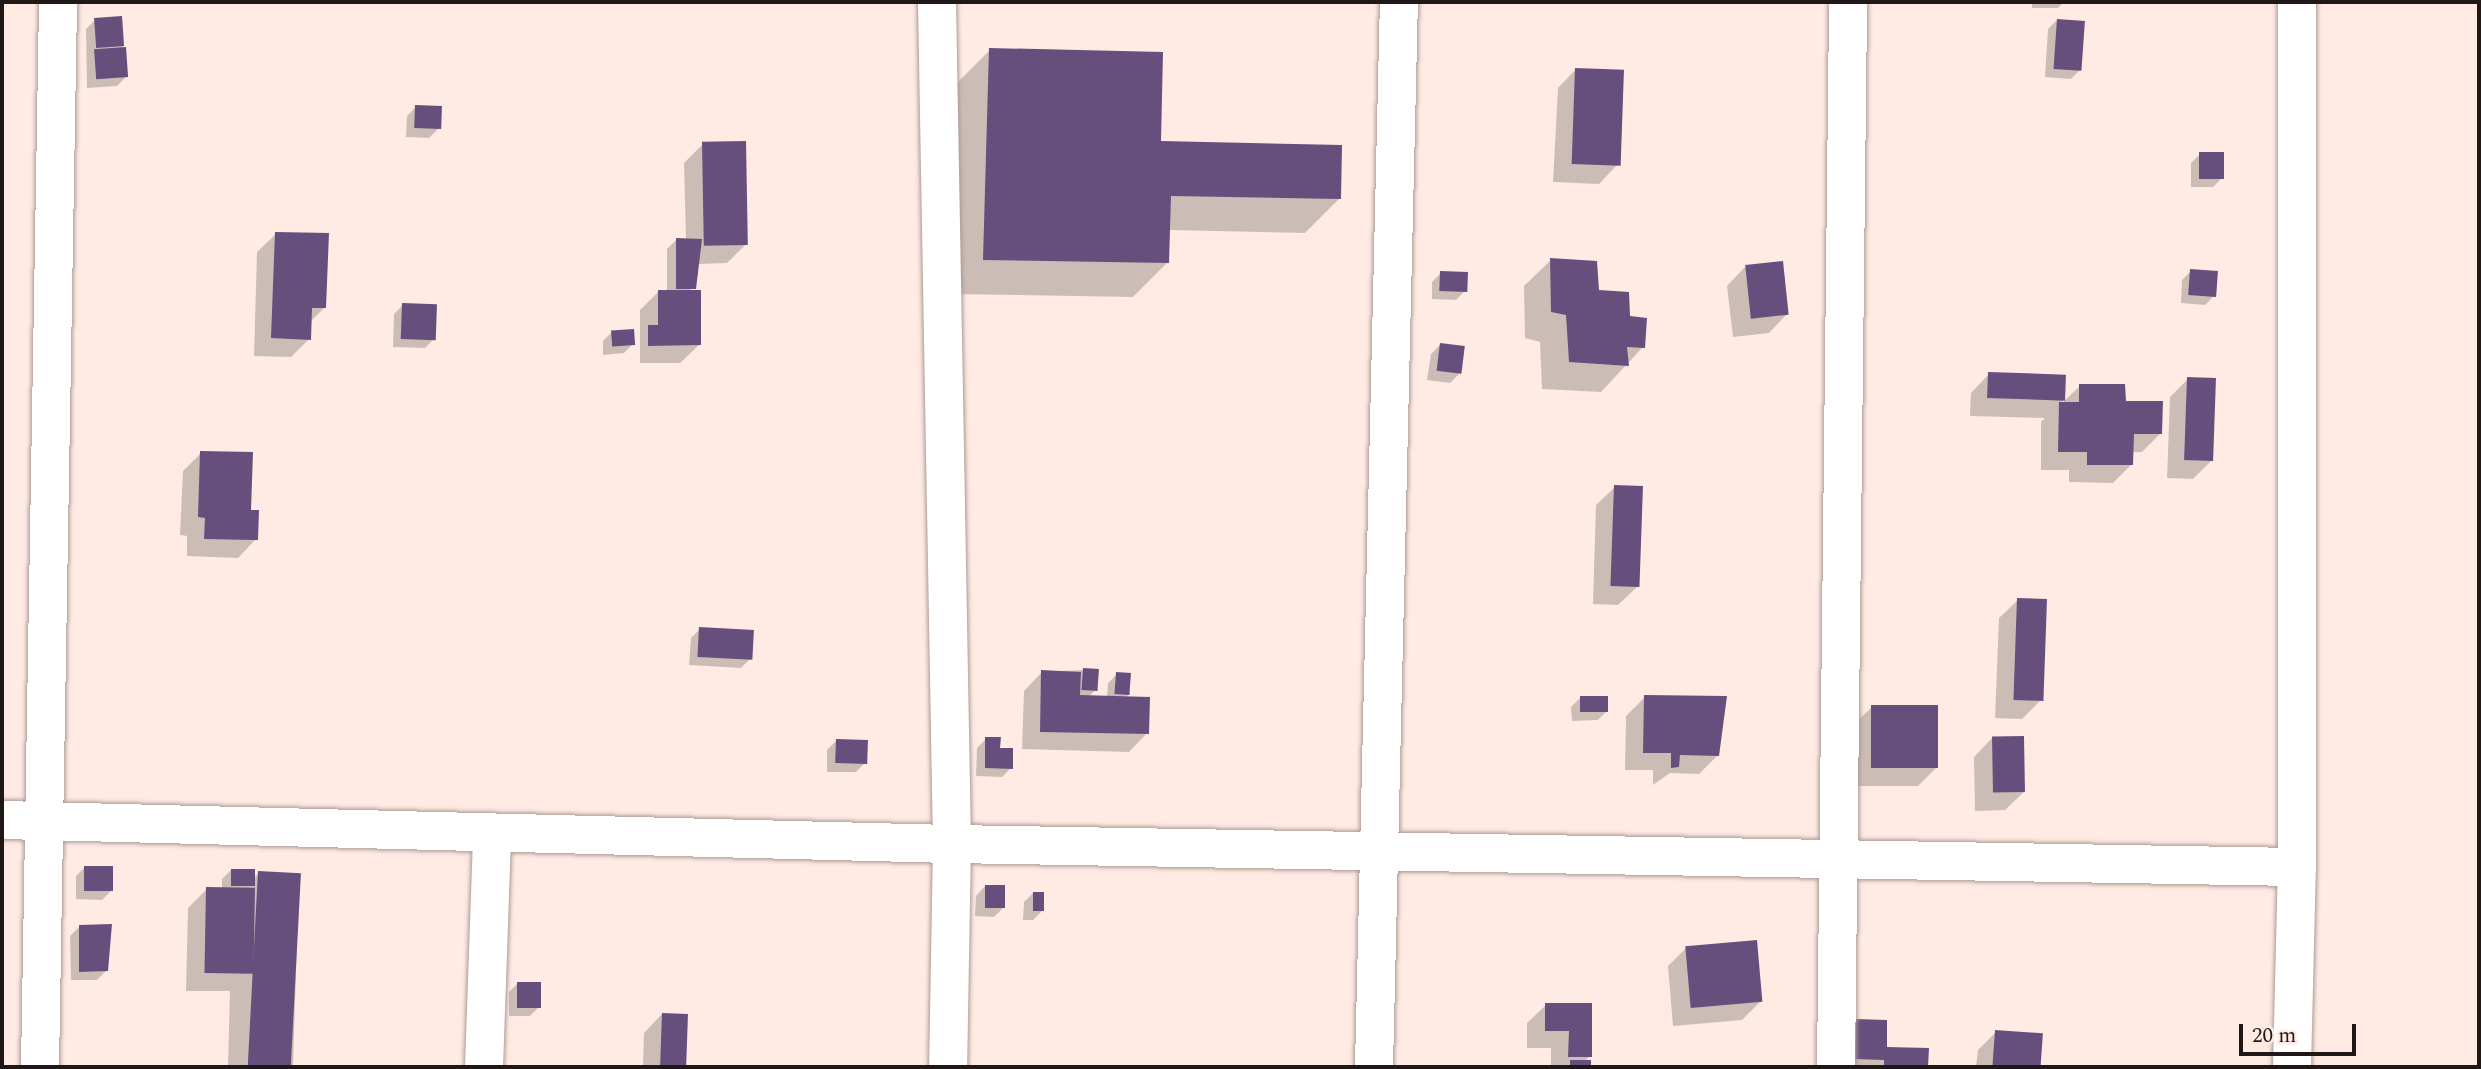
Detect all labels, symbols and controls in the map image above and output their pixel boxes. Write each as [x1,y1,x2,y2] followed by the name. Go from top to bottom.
[2243,1010,2360,1054] scale bar
[2252,1020,2296,1052] text: 20 m

